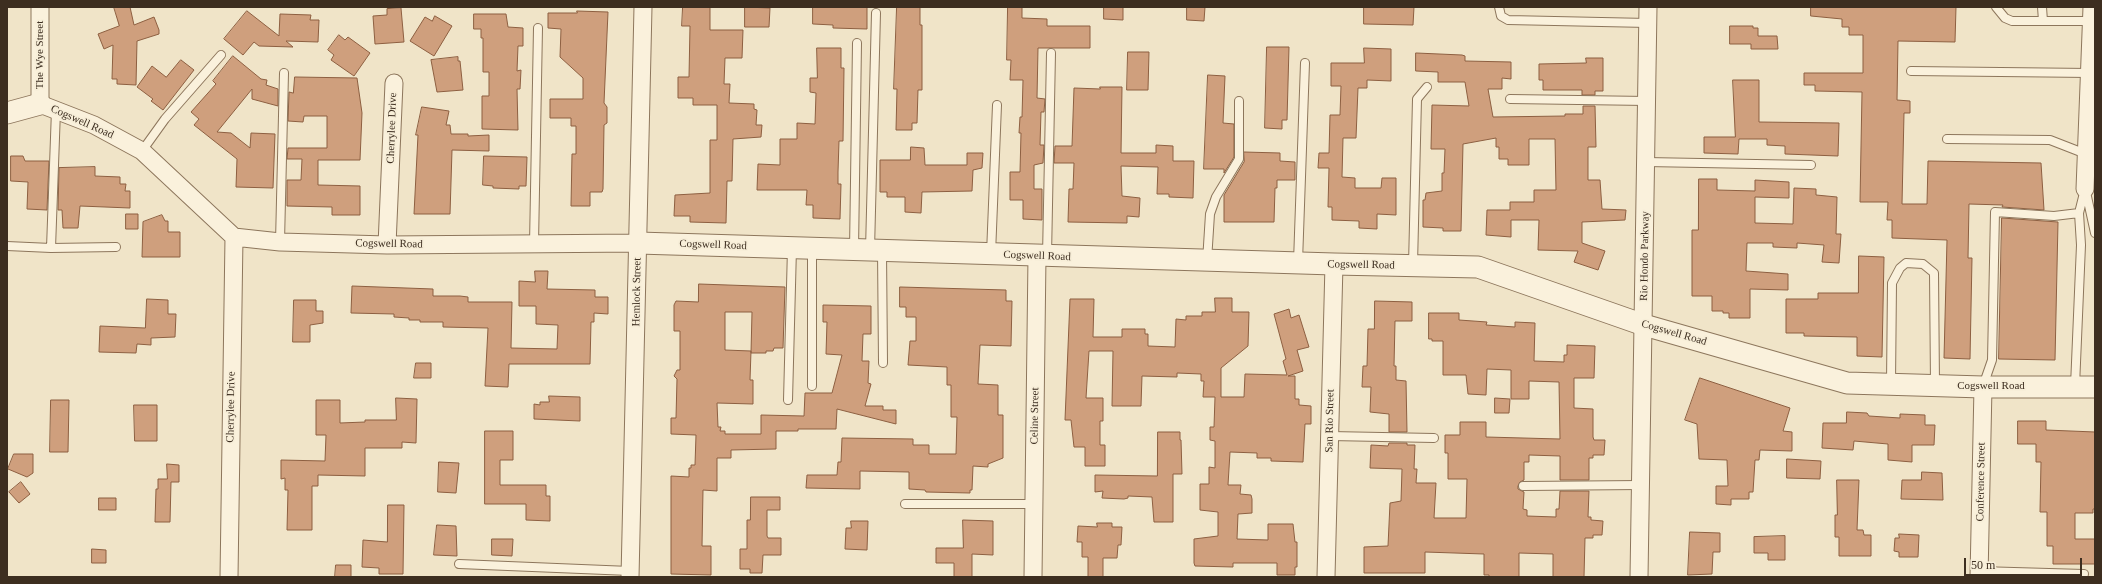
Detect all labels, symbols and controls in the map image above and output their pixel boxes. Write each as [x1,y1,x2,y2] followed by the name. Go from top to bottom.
[33,21,47,89] street label: The Wye Street
[384,92,400,164] street label: Cherrylee Drive
[48,102,116,142] street label: Cogswell Road
[1638,211,1652,301] street label: Rio Hondo Parkway
[355,237,423,251] street label: Cogswell Road
[679,237,747,253] street label: Cogswell Road
[1003,248,1071,264] street label: Cogswell Road
[630,258,644,326] street label: Hemlock Street
[1327,258,1395,272] street label: Cogswell Road
[1640,317,1708,349] street label: Cogswell Road
[224,371,238,443] street label: Cherrylee Drive
[1957,379,2025,393] street label: Cogswell Road
[1028,387,1042,445] street label: Celine Street
[1323,389,1337,453] street label: San Rio Street
[1974,442,1988,522] street label: Conference Street
[1966,550,2084,576] scale bar
[1971,558,1995,572] text: 50 m

